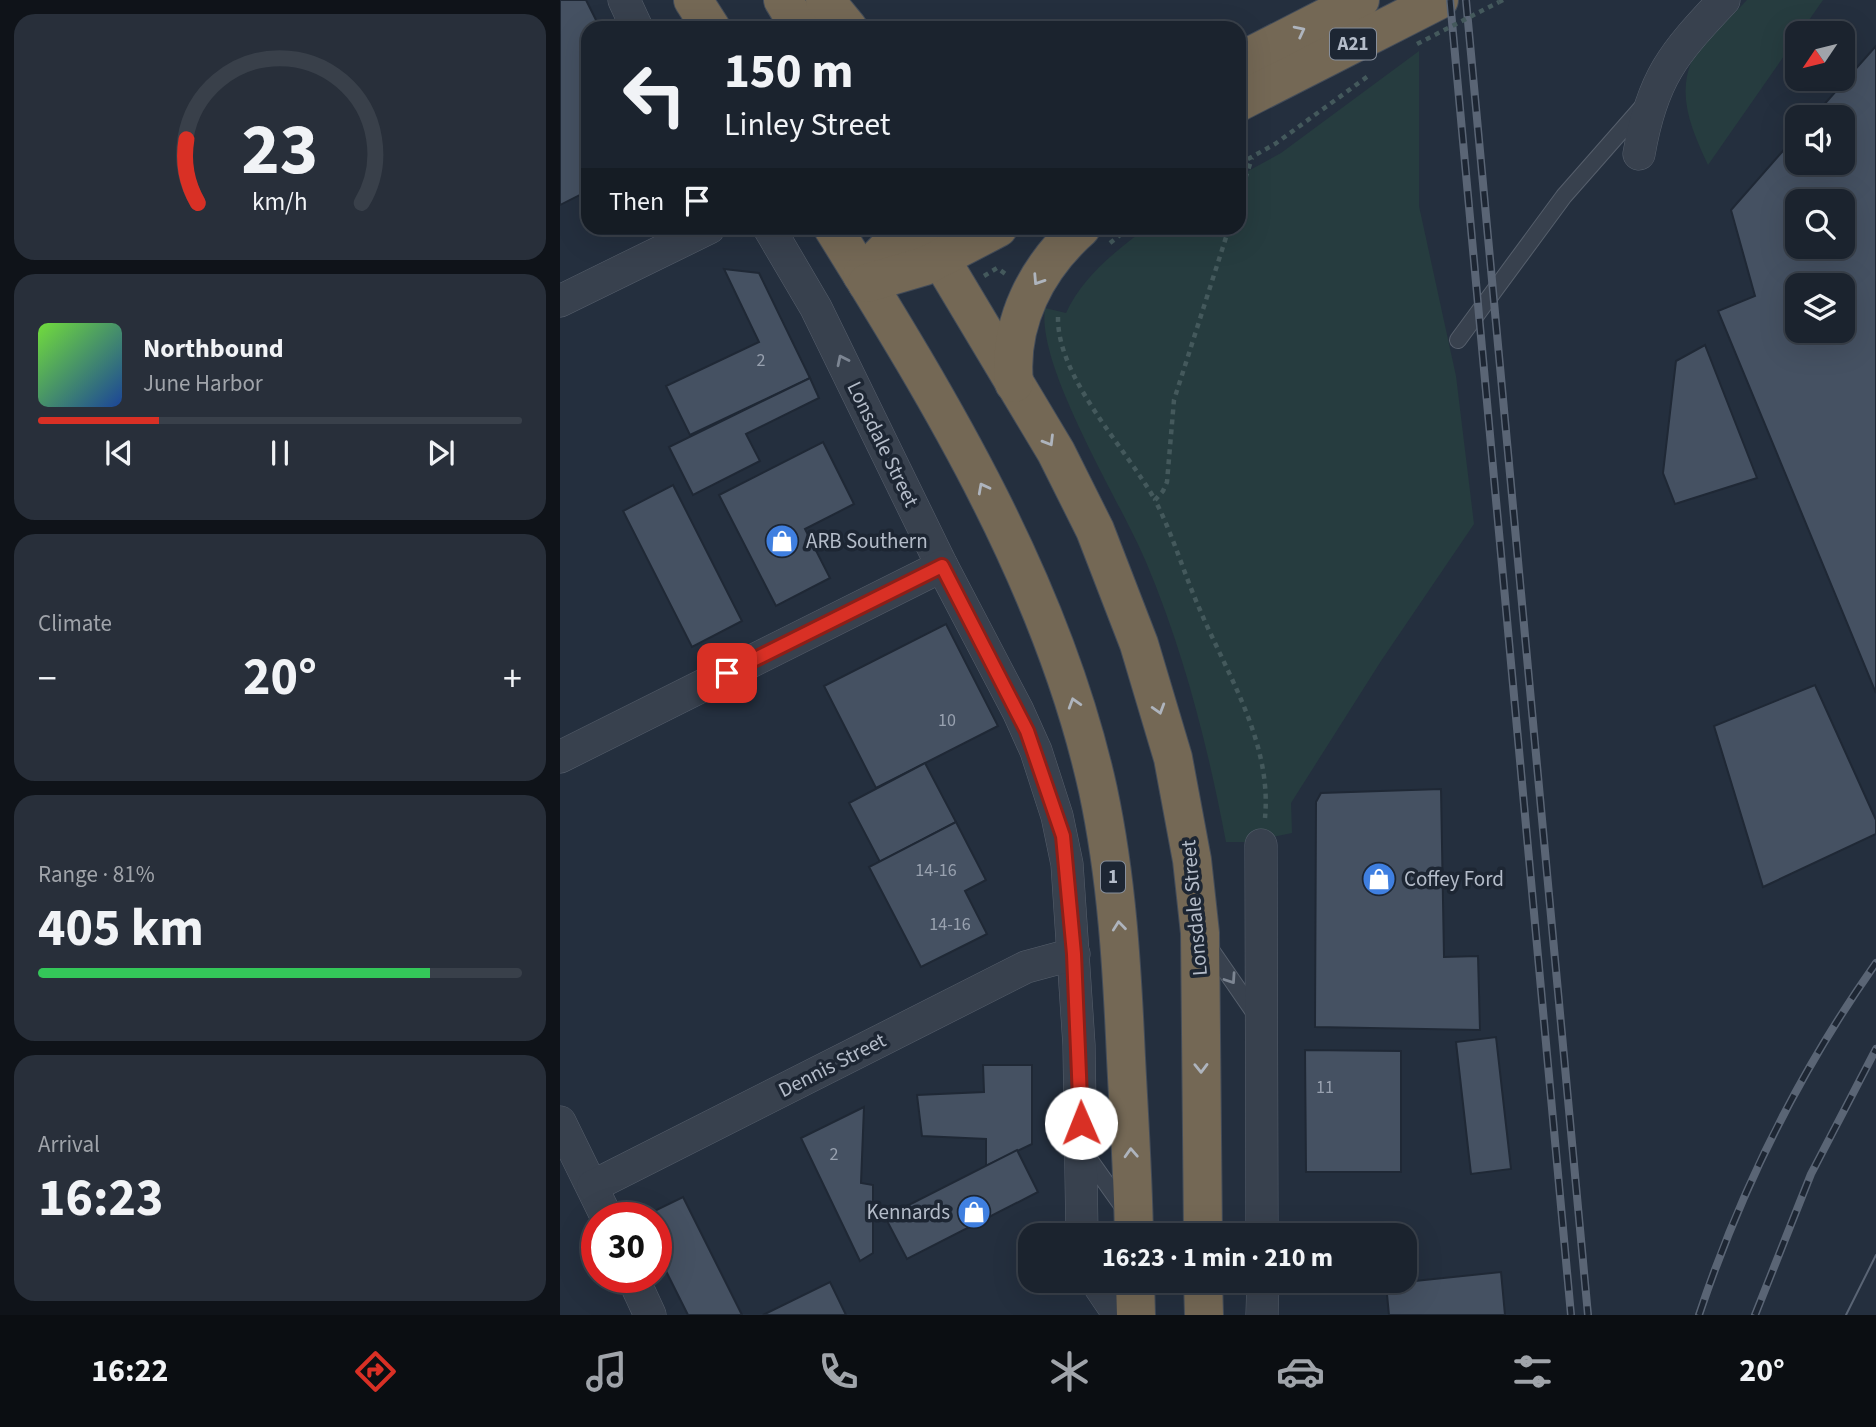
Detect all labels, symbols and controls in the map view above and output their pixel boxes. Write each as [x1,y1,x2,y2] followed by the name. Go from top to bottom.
[1785,21,1855,91] north arrow
[1785,21,1855,343] map controls
[1292,25,1305,39] one-way arrow
[1330,28,1376,60] road number: A21
[724,37,853,107] text: 150 m
[609,49,700,140] icon: left
[242,98,318,202] text: 23
[724,102,891,148] text: Linley Street
[1785,105,1855,175] button: sound
[678,182,716,220] icon: arrive
[609,183,664,220] text: Then
[252,184,308,220] text: km/h
[1785,189,1855,259] button: search
[1034,273,1047,286] one-way arrow
[1785,273,1855,343] button: layers
[143,330,284,367] text: Northbound
[757,348,766,373] house number: 2
[836,355,850,367] one-way arrow
[143,367,263,400] text: June Harbor
[840,376,926,512] street label: Lonsdale Street
[100,434,138,472] icon: previous
[261,434,299,472] icon: pause
[422,434,460,472] icon: next
[1041,434,1054,447] one-way arrow
[978,482,991,495] one-way arrow
[763,522,801,560] shop icon: ARB Southern
[806,526,928,556] place label: ARB Southern
[38,607,112,640] text: Climate
[243,641,317,715] text: 20°
[697,643,757,703] pin
[38,652,57,706] text: −
[503,652,522,706] text: +
[708,654,746,692] icon: arrive
[1067,698,1082,710] one-way arrow
[1151,703,1166,715] one-way arrow
[938,708,956,733] house number: 10
[1173,839,1215,977] street label: Lonsdale Street
[38,858,155,891] text: Range · 81%
[915,858,957,883] house number: 14-16
[1360,860,1398,898] shop icon: Coffey Ford
[1101,862,1125,892] road number: 1
[1404,864,1504,894] place label: Coffey Ford
[38,892,204,966] text: 405 km
[929,912,971,937] house number: 14-16
[1111,920,1126,932] one-way arrow
[1223,971,1236,984] one-way arrow
[773,1025,891,1105] street label: Dennis Street
[1193,1063,1209,1074] one-way arrow
[1316,1075,1334,1100] house number: 11
[1044,1086,1118,1160] position arrow
[38,1128,100,1161] text: Arrival
[830,1142,839,1167] house number: 2
[1123,1147,1138,1158] one-way arrow
[38,1162,163,1236] text: 16:23
[955,1193,993,1231] shop icon: Kennards
[866,1197,950,1227] place label: Kennards
[581,1202,672,1293] speed limit sign: 30
[1102,1239,1333,1276] text: 16:23 · 1 min · 210 m
[351,1347,400,1396] icon: directions
[582,1347,631,1396] icon: music
[814,1347,863,1396] icon: phone
[1045,1347,1094,1396] icon: climate
[1276,1347,1325,1396] icon: car
[1508,1347,1557,1396] icon: filters
[91,1348,168,1394] text: 16:22
[1739,1348,1785,1394] text: 20°

